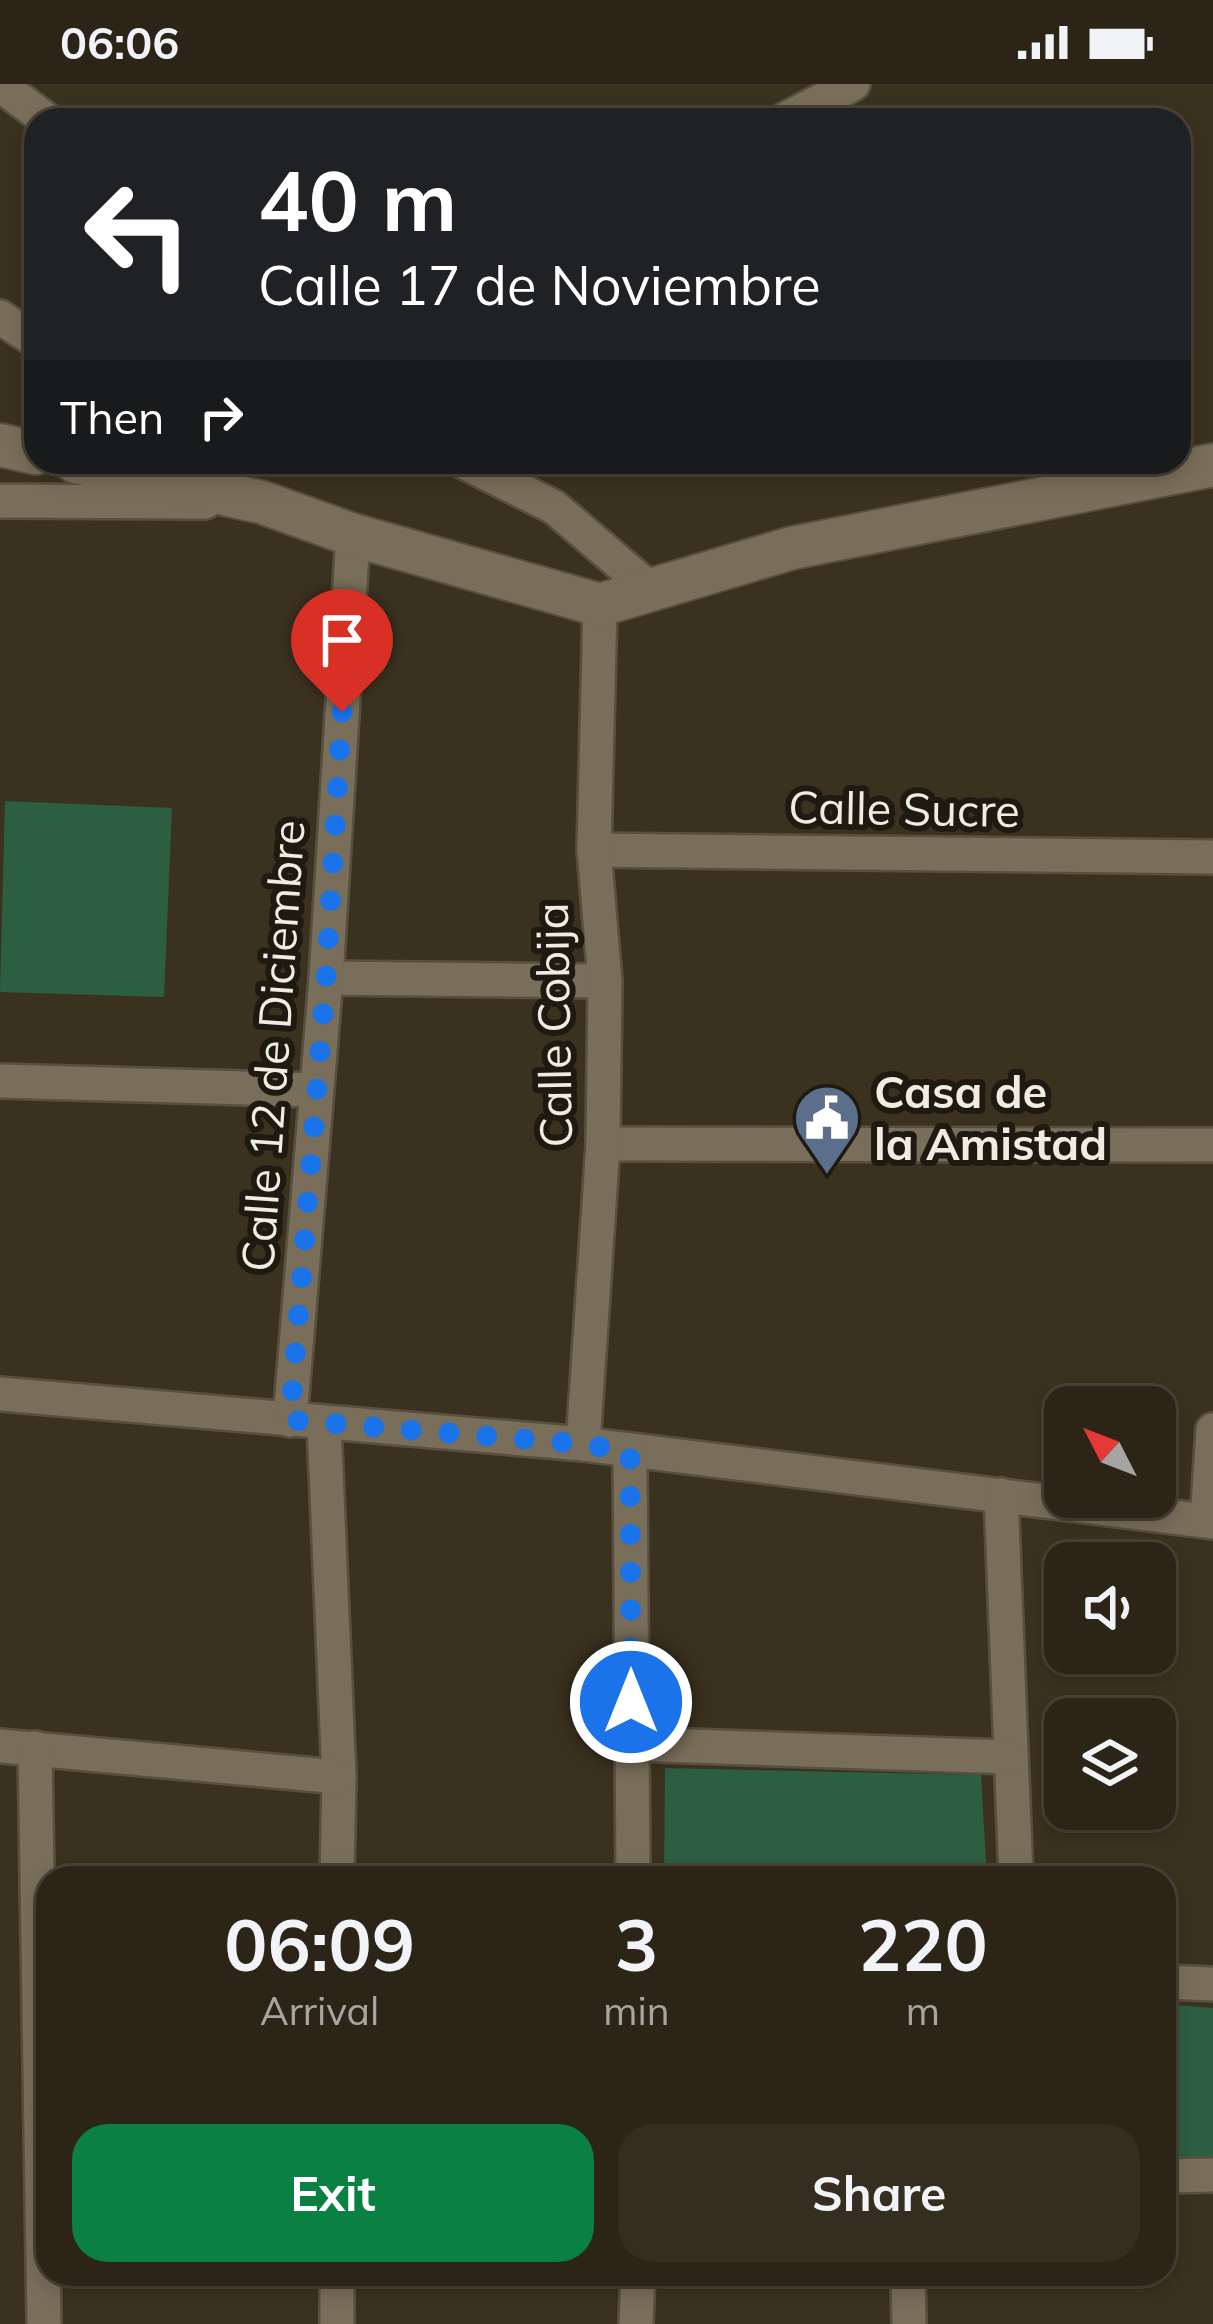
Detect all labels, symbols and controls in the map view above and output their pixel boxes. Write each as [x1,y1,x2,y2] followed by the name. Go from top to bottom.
[60,14,179,70] text: 06:06
[258,147,457,252] text: 40 m
[60,156,216,312] icon: left
[258,251,821,319] text: Calle 17 de Noviembre
[188,384,254,450] icon: right
[60,389,164,445] text: Then
[291,589,393,712] pin
[309,607,375,673] icon: arrive
[788,778,1020,838] street label: Calle Sucre
[228,818,316,1274] street label: Calle 12 de Diciembre
[523,902,583,1148] street label: Calle Cobija
[874,1063,1107,1171] place label: Casa de la Amistad
[792,1083,862,1177] public building icon: Casa de la Amistad
[1044,1386,1176,1518] north arrow
[1044,1386,1176,1830] map controls
[1044,1542,1176,1674] button: sound
[568,1639,694,1765] position arrow
[1044,1698,1176,1830] button: layers
[224,1899,415,1989] text: 06:09
[615,1899,658,1989] text: 3
[858,1899,988,1989] text: 220
[260,1986,379,2035] text: Arrival
[603,1986,670,2035] text: min
[906,1986,940,2035] text: m
[72,2124,594,2262] button: Exit
[618,2124,1140,2262] button: Share

